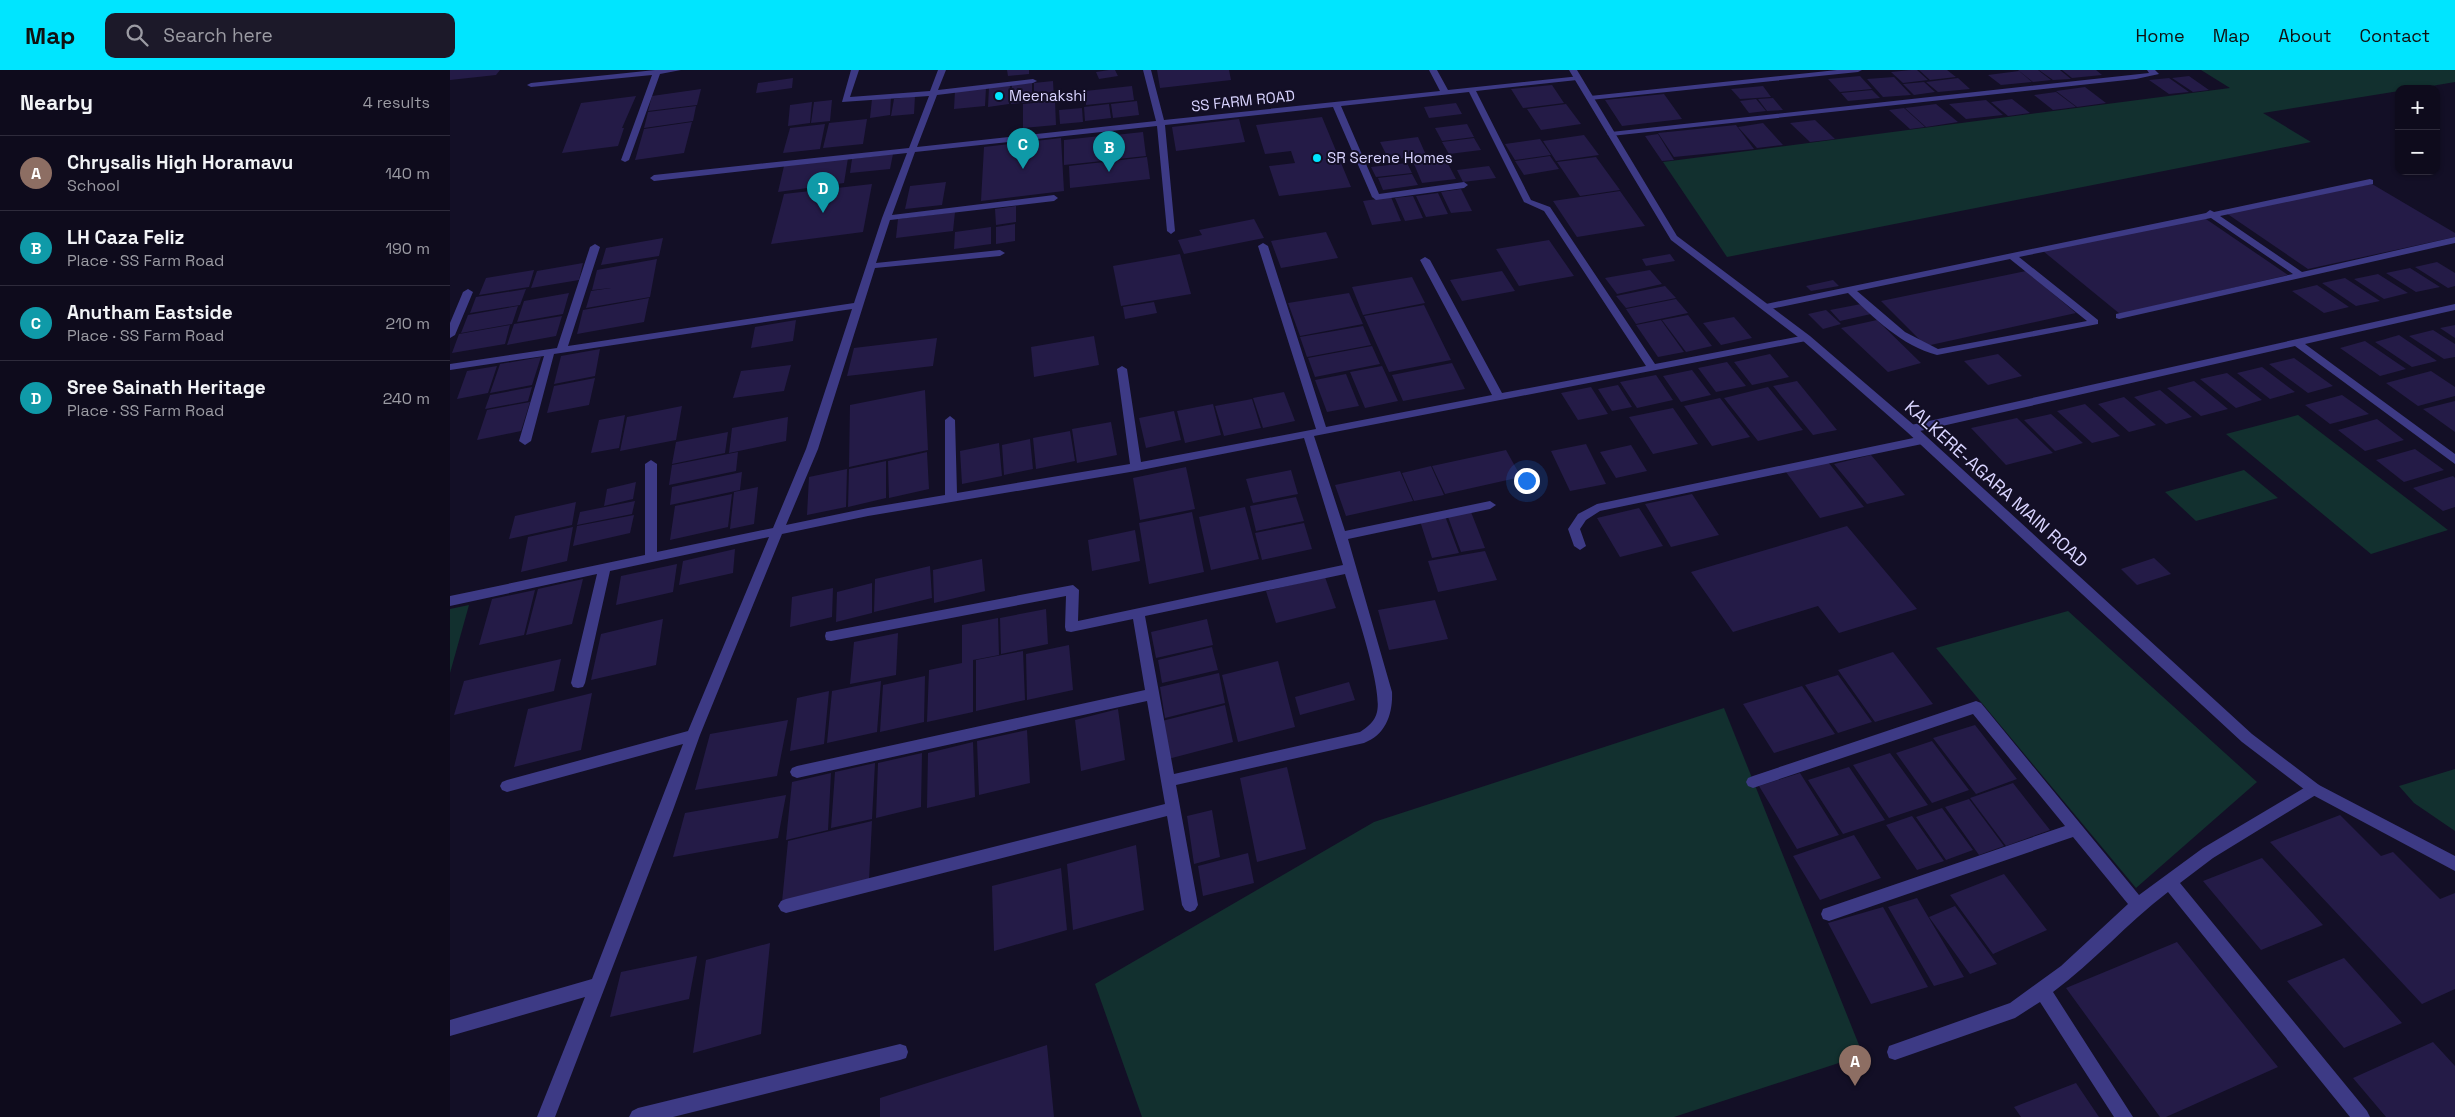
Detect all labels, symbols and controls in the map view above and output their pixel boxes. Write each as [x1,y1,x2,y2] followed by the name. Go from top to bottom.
[105,13,455,58] search box
[25,20,75,51] text: Map
[123,21,151,49] icon: search
[163,23,273,48] text: Search here
[2136,24,2185,47] text: Home
[2213,24,2250,47] text: Map
[2278,24,2332,47] text: About
[2360,24,2430,47] text: Contact
[2395,85,2440,175] map controls
[2395,85,2440,130] button: +
[1009,86,1086,105] place label: Meenakshi
[1190,86,1296,115] street label: SS FARM ROAD
[20,89,93,116] text: Nearby
[993,90,1005,102] marker: Meenakshi
[363,92,430,113] text: 4 results
[1007,128,1039,169] pin: C
[2395,130,2440,175] button: −
[1093,131,1125,172] pin: B
[1327,148,1453,167] place label: SR Serene Homes
[67,150,293,175] text: Chrysalis High Horamavu
[1311,152,1323,164] marker: SR Serene Homes
[31,163,41,184] text: A
[385,163,430,184] text: 140 m
[807,172,839,213] pin: D
[67,175,120,196] text: School
[67,225,184,250] text: LH Caza Feliz
[31,238,41,259] text: B
[385,238,430,259] text: 190 m
[67,250,224,271] text: Place · SS Farm Road
[67,300,233,325] text: Anutham Eastside
[31,313,41,334] text: C
[386,313,430,334] text: 210 m
[67,325,224,346] text: Place · SS Farm Road
[67,375,266,400] text: Sree Sainath Heritage
[31,388,41,409] text: D
[383,388,430,409] text: 240 m
[1900,395,2093,572] street label: KALKERE-AGARA MAIN ROAD
[67,400,224,421] text: Place · SS Farm Road
[1514,468,1540,494] your location
[1839,1045,1871,1086] pin: A

